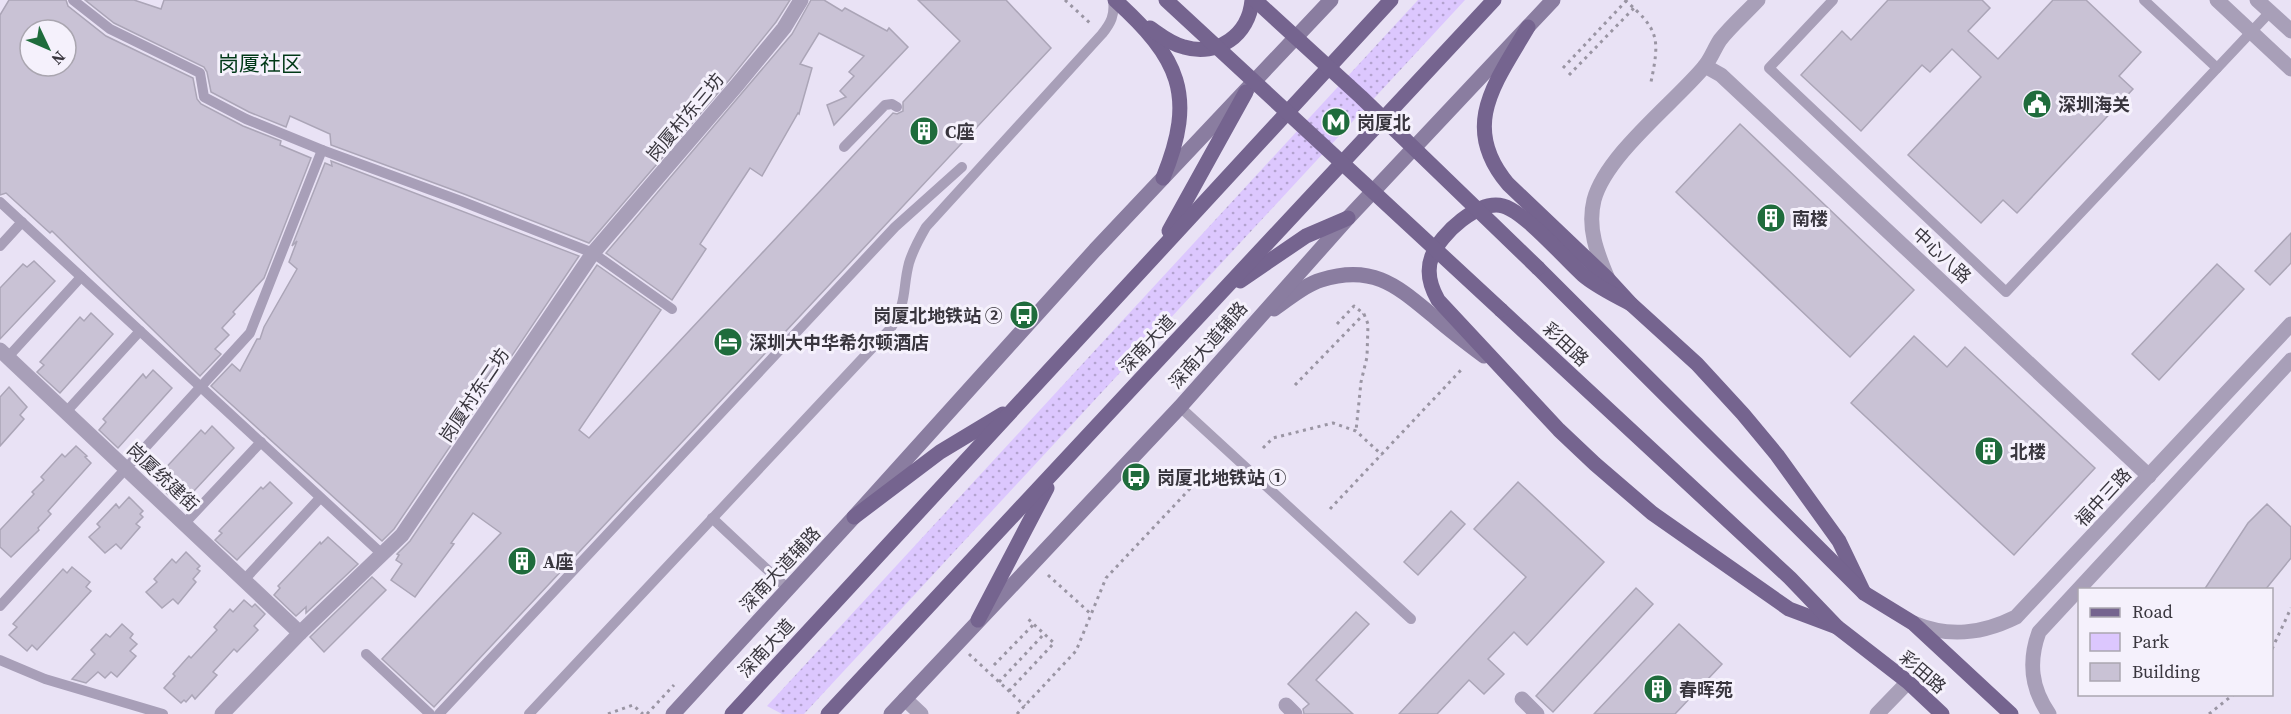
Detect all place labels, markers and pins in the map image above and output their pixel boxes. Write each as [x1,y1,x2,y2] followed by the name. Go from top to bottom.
[2021,88,2053,120] public building icon: 深圳海关
[2058,92,2130,117] place label: 深圳海关
[1320,106,1352,138] metro station icon: 岗厦北
[1357,110,1411,135] place label: 岗厦北
[908,115,940,147] building icon: C座
[945,119,974,144] place label: C座
[1755,202,1787,234] building icon: 南楼
[1792,206,1828,231] place label: 南楼
[1008,299,1040,331] bus stop icon: 岗厦北地铁站 ②
[873,303,1003,328] place label: 岗厦北地铁站 ②
[712,326,744,358] hotel icon: 深圳大中华希尔顿酒店
[749,330,929,355] place label: 深圳大中华希尔顿酒店
[1973,435,2005,467] building icon: 北楼
[2010,439,2046,464] place label: 北楼
[1120,461,1152,493] bus stop icon: 岗厦北地铁站 ①
[1157,465,1287,490] place label: 岗厦北地铁站 ①
[506,545,538,577] building icon: A座
[543,549,573,574] place label: A座
[1642,673,1674,705] building icon: 春晖苑
[1679,677,1733,702] place label: 春晖苑

